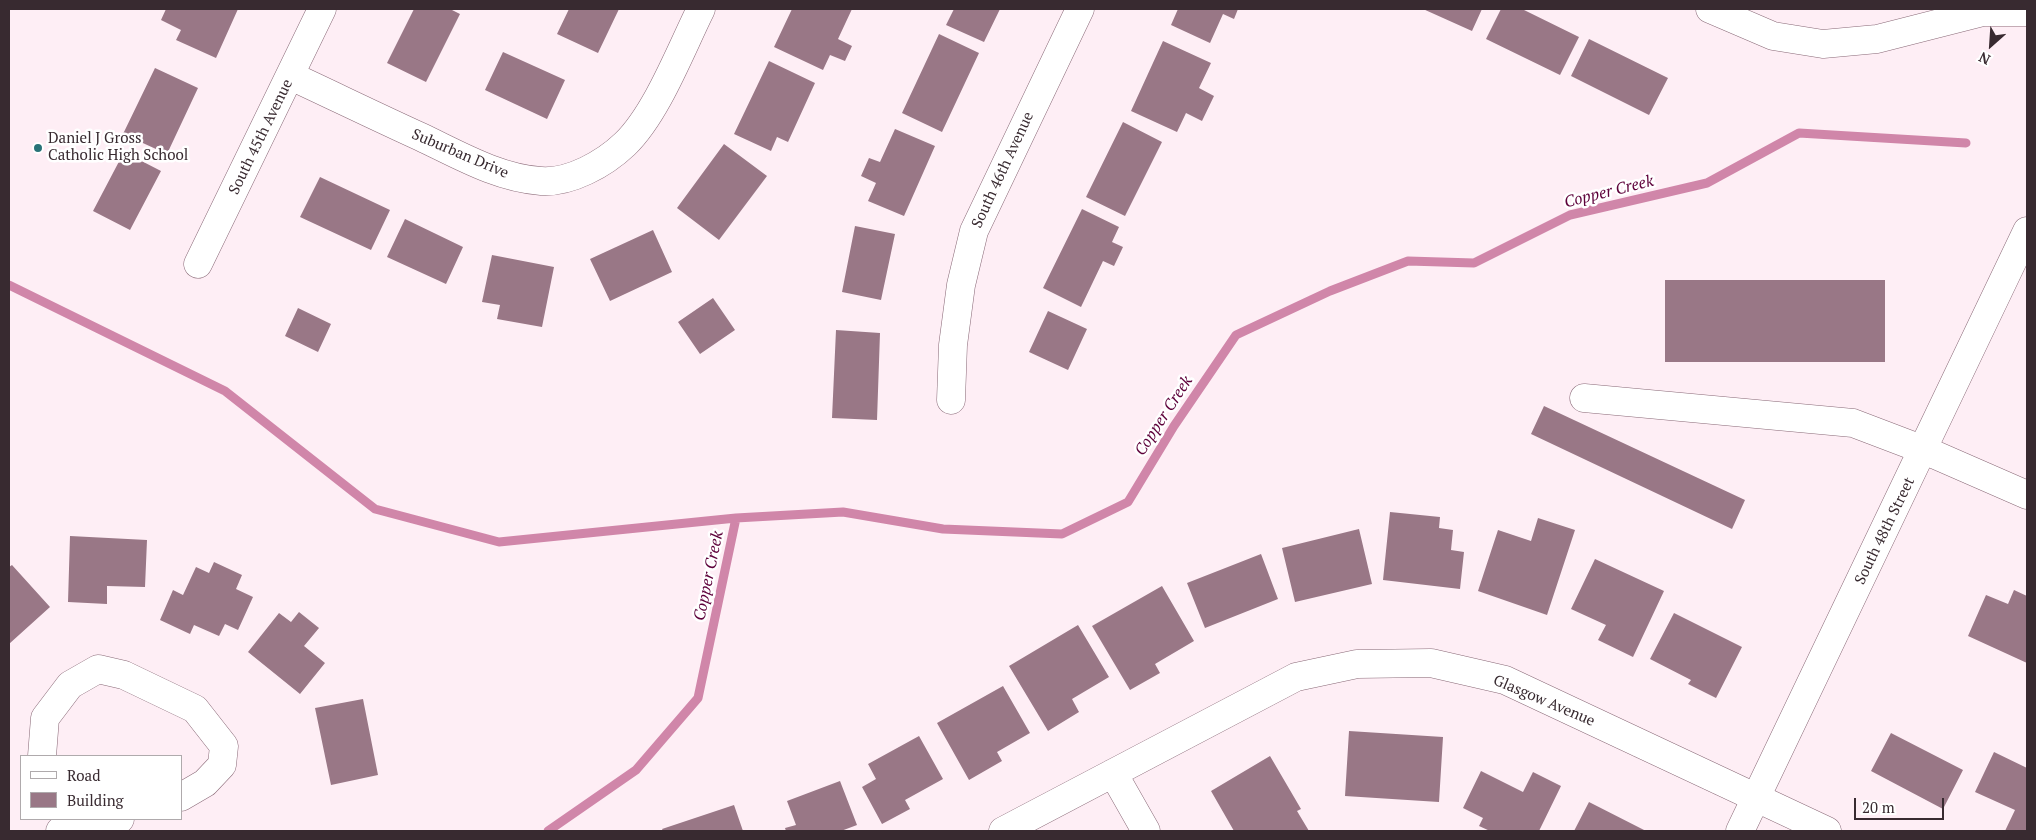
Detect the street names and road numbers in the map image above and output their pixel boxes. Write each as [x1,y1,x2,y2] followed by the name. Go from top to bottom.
[225,76,297,198] street label: South 45th Avenue
[968,109,1038,231] street label: South 46th Avenue
[409,126,511,182] street label: Suburban Drive
[1851,474,1919,588] street label: South 48th Street
[1491,672,1597,730] street label: Glasgow Avenue

